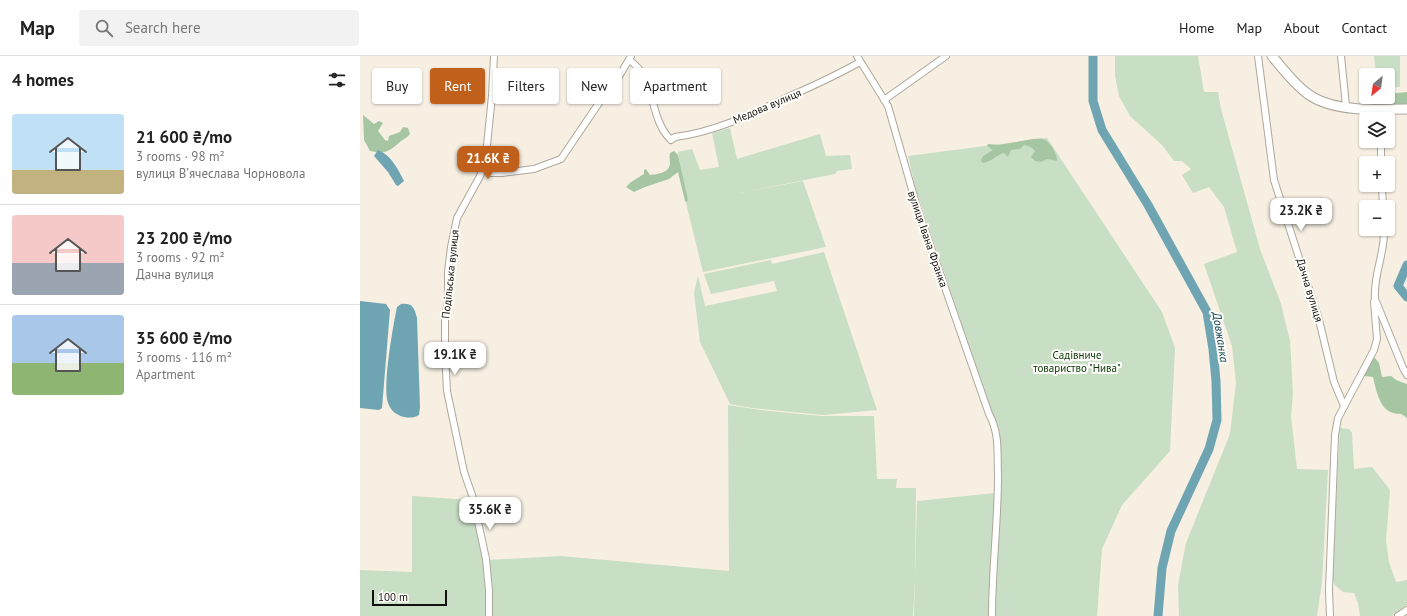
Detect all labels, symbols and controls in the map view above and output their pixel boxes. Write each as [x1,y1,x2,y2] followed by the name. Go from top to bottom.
[79,10,359,46] search box
[20,16,55,40] text: Map
[93,17,115,39] icon: search
[125,18,201,37] text: Search here
[1179,19,1214,37] text: Home
[1236,19,1262,37] text: Map
[1284,19,1320,37] text: About
[1342,19,1387,37] text: Contact
[372,68,422,104] chip: Buy
[430,68,485,104] chip: Rent
[493,68,559,104] chip: Filters
[567,68,622,104] chip: New
[630,68,721,104] chip: Apartment
[1359,68,1395,104] north arrow
[1359,68,1395,236] map controls
[12,69,74,91] text: 4 homes
[326,69,348,91] icon: filters
[731,85,803,127] street label: Медова вулиця
[1359,112,1395,148] button: layers
[136,126,232,148] text: 21 600 ₴/mo
[44,130,92,178] icon: home
[451,146,525,180] pin: 21.6K ₴
[136,148,225,165] text: 3 rooms · 98 m²
[466,150,510,167] text: 21.6K ₴
[1359,156,1395,192] button: +
[136,165,305,182] text: вулиця Вʼячеслава Чорновола
[905,189,951,289] street label: вулиця Івана Франка
[1264,198,1338,232] pin: 23.2K ₴
[1359,200,1395,236] button: −
[1279,202,1323,219] text: 23.2K ₴
[136,227,232,249] text: 23 200 ₴/mo
[438,229,462,319] street label: Подільська вулиця
[44,231,92,279] icon: home
[136,249,225,266] text: 3 rooms · 92 m²
[1294,256,1326,324] street label: Дачна вулиця
[136,266,214,283] text: Дачна вулиця
[1209,310,1232,363] water label: Довжанка
[136,327,232,349] text: 35 600 ₴/mo
[44,331,92,379] icon: home
[418,342,492,376] pin: 19.1K ₴
[433,346,477,363] text: 19.1K ₴
[1033,348,1121,375] park label: Садівниче товариство "Нива"
[136,349,232,366] text: 3 rooms · 116 m²
[136,366,195,383] text: Apartment
[453,497,527,531] pin: 35.6K ₴
[468,501,512,518] text: 35.6K ₴
[372,588,447,607] scale bar
[378,590,408,604] text: 100 m

